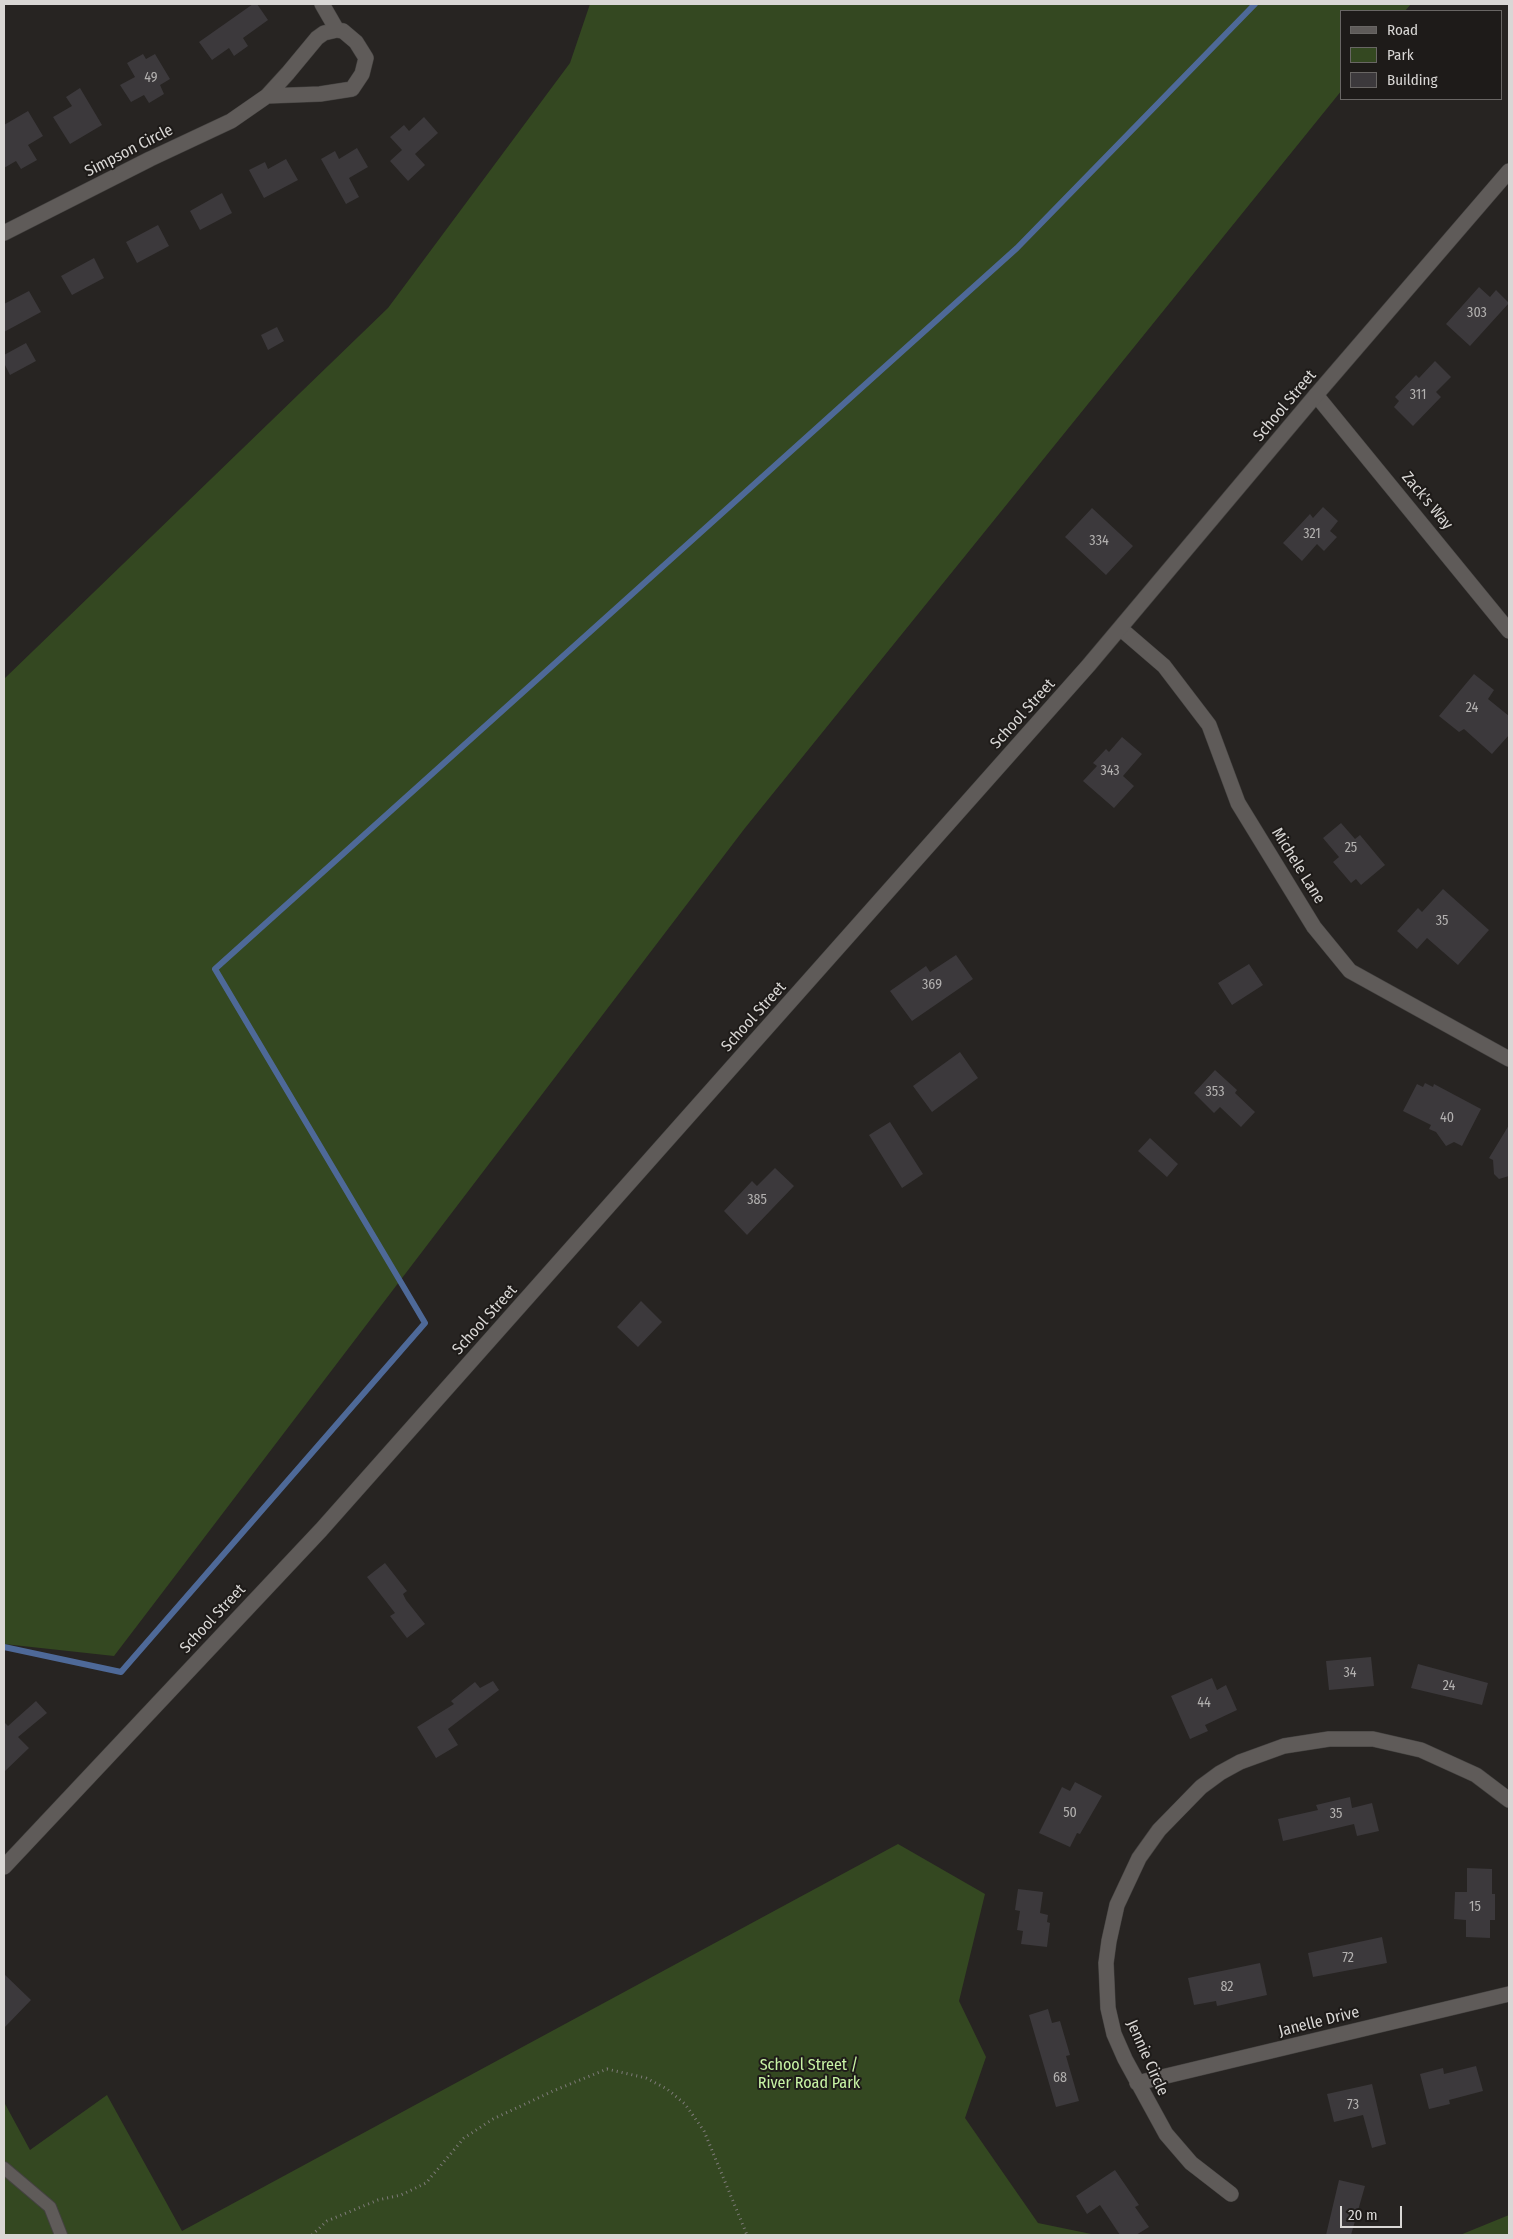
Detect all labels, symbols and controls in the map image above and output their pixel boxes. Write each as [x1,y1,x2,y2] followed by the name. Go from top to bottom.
[1340,10,1503,100] legend
[1387,21,1418,39] text: Road
[1387,46,1414,64] text: Park
[144,70,158,86] house number: 49
[1387,71,1438,89] text: Building
[82,121,176,181] street label: Simpson Circle
[1467,305,1487,321] house number: 303
[1250,366,1320,446] street label: School Street
[1410,387,1426,403] house number: 311
[1397,468,1457,534] street label: Zack's Way
[1303,526,1321,542] house number: 321
[1089,533,1109,549] house number: 334
[987,675,1059,753] street label: School Street
[1466,700,1478,716] house number: 24
[1100,763,1120,779] house number: 343
[1267,825,1329,907] street label: Michele Lane
[1345,840,1357,856] house number: 25
[1436,913,1448,929] house number: 35
[922,977,942,993] house number: 369
[718,978,790,1056] street label: School Street
[1206,1084,1224,1100] house number: 353
[1440,1110,1454,1126] house number: 40
[747,1192,767,1208] house number: 385
[449,1281,521,1359] street label: School Street
[176,1581,250,1657] street label: School Street
[1343,1665,1357,1681] house number: 34
[1443,1678,1455,1694] house number: 24
[1197,1695,1211,1711] house number: 44
[1063,1805,1077,1821] house number: 50
[1330,1806,1342,1822] house number: 35
[1469,1899,1481,1915] house number: 15
[1342,1950,1354,1966] house number: 72
[1220,1979,1234,1995] house number: 82
[1277,2003,1361,2041] street label: Janelle Drive
[1122,2017,1172,2099] street label: Jennie Circle
[758,2056,860,2094] park label: School Street / River Road Park
[1053,2070,1067,2086] house number: 68
[1347,2097,1359,2113] house number: 73
[1343,2196,1406,2228] scale bar
[1348,2206,1378,2224] text: 20 m

